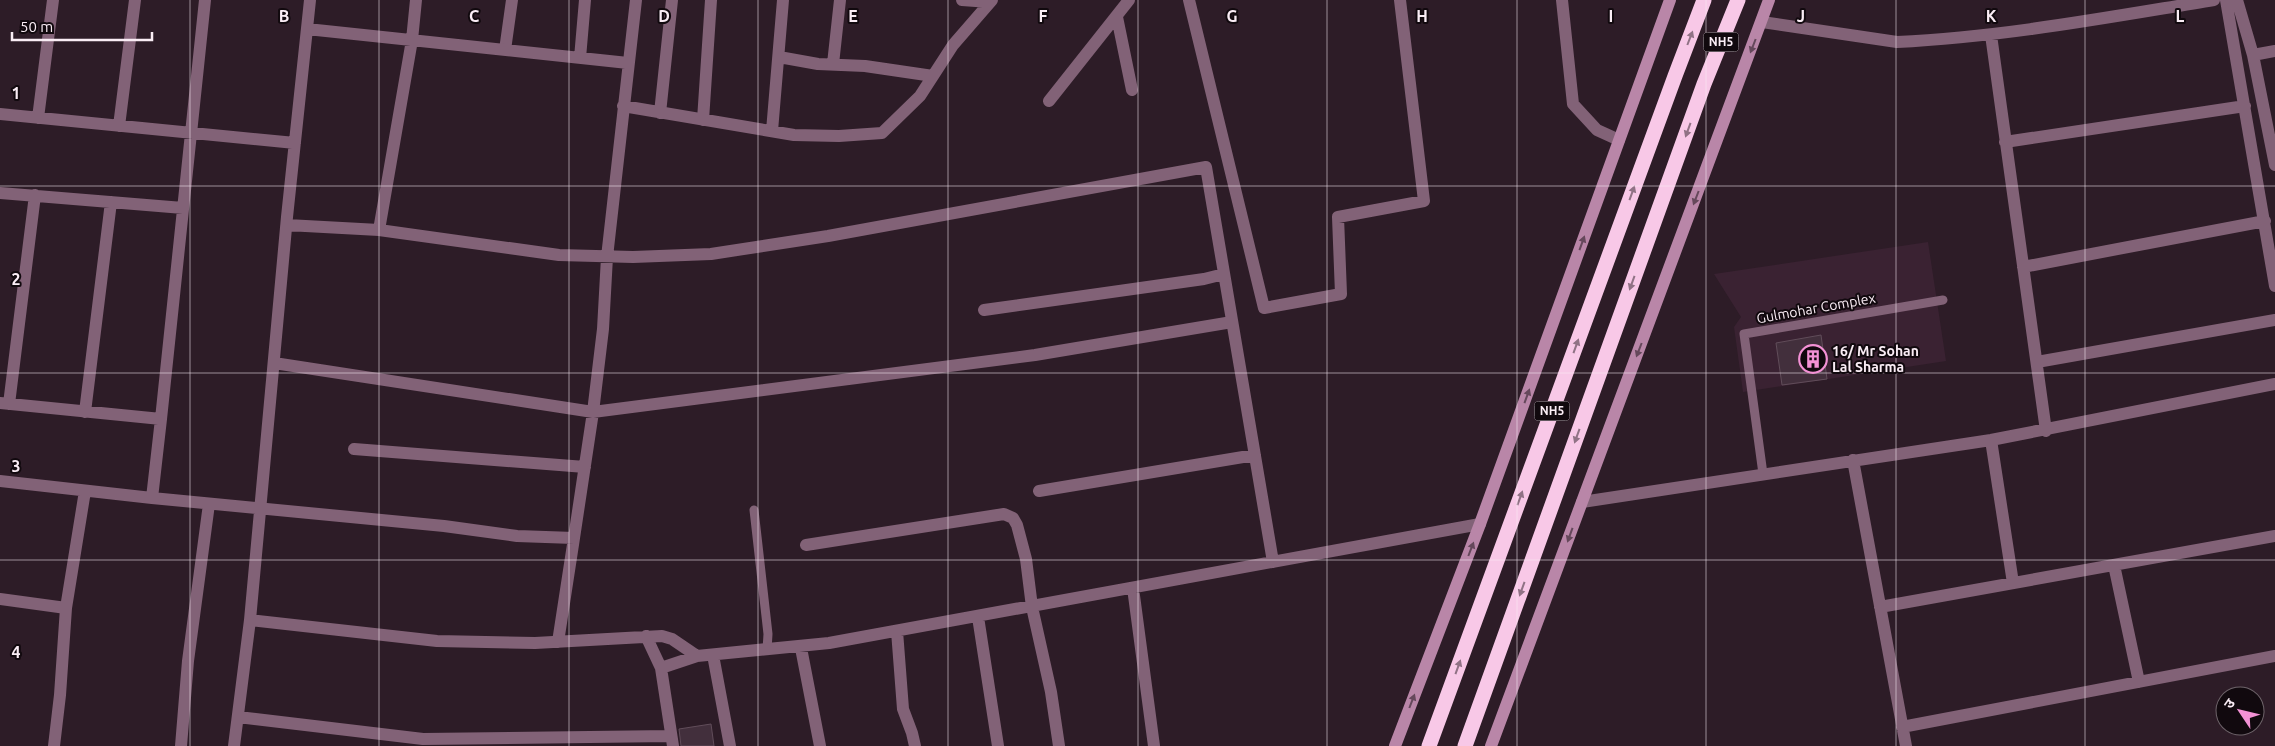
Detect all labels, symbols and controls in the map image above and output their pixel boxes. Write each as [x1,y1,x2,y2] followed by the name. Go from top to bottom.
[279,7,289,25] text: B
[469,7,479,25] text: C
[658,7,670,25] text: D
[848,7,858,25] text: E
[1039,7,1048,25] text: F
[1226,7,1238,25] text: G
[1416,7,1428,25] text: H
[1609,7,1613,25] text: I
[1797,7,1805,25] text: J
[1986,7,1997,25] text: K
[2176,7,2185,25] text: L
[12,10,152,42] scale bar
[20,18,53,35] text: 50 m
[1686,31,1694,45] one-way arrow
[1704,32,1738,52] road number: NH5
[1748,39,1756,53] one-way arrow
[11,84,21,102] text: 1
[1684,123,1692,138] one-way arrow
[1628,185,1636,200] one-way arrow
[1692,191,1700,206] one-way arrow
[1579,236,1586,251] one-way arrow
[11,270,21,288] text: 2
[1628,276,1636,291] one-way arrow
[1755,290,1877,326] street label: Gulmohar Complex
[1573,338,1580,353] one-way arrow
[1635,343,1643,358] one-way arrow
[1832,343,1919,375] place label: 16/ Mr Sohan Lal Sharma
[1798,344,1828,374] building icon: 16/ Mr Sohan Lal Sharma
[1524,389,1531,404] one-way arrow
[1534,402,1570,421] road number: NH5
[1573,429,1581,444] one-way arrow
[11,457,21,475] text: 3
[1517,491,1524,506] one-way arrow
[1566,528,1574,543] one-way arrow
[1467,542,1475,556] one-way arrow
[1518,581,1525,596] one-way arrow
[11,643,21,661] text: 4
[1455,660,1462,675] one-way arrow
[2215,686,2265,736] north arrow
[1409,693,1416,708] one-way arrow
[2220,695,2239,711] text: उ

